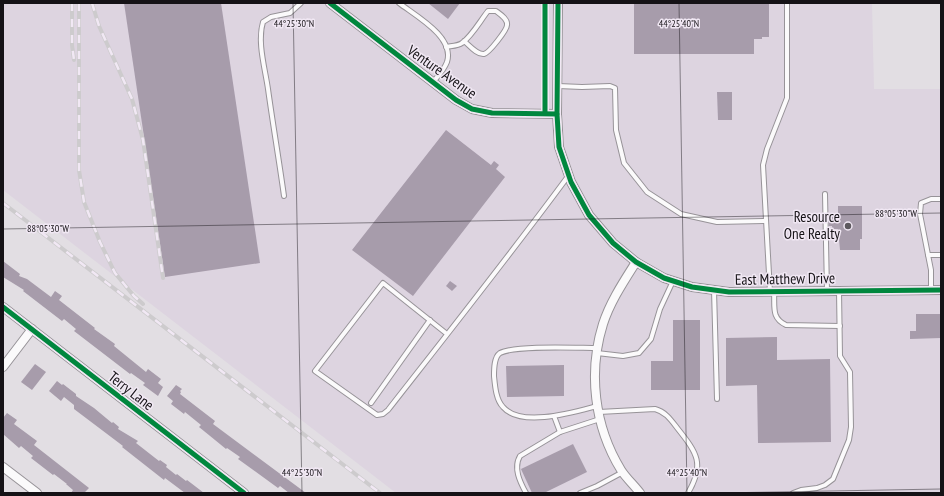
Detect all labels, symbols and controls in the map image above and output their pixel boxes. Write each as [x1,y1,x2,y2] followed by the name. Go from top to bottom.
[274,17,314,30] text: 44°25'30"N
[659,17,699,30] text: 44°25'40"N
[403,40,481,102] street label: Venture Avenue
[784,207,840,243] place label: Resource One Realty
[875,207,917,220] text: 88°05'30"W
[843,221,853,231] marker: Resource One Realty
[27,222,69,235] text: 88°05'30"W
[735,268,835,289] street label: East Matthew Drive
[105,367,158,414] street label: Terry Lane
[282,466,322,479] text: 44°25'30"N
[667,466,707,479] text: 44°25'40"N

